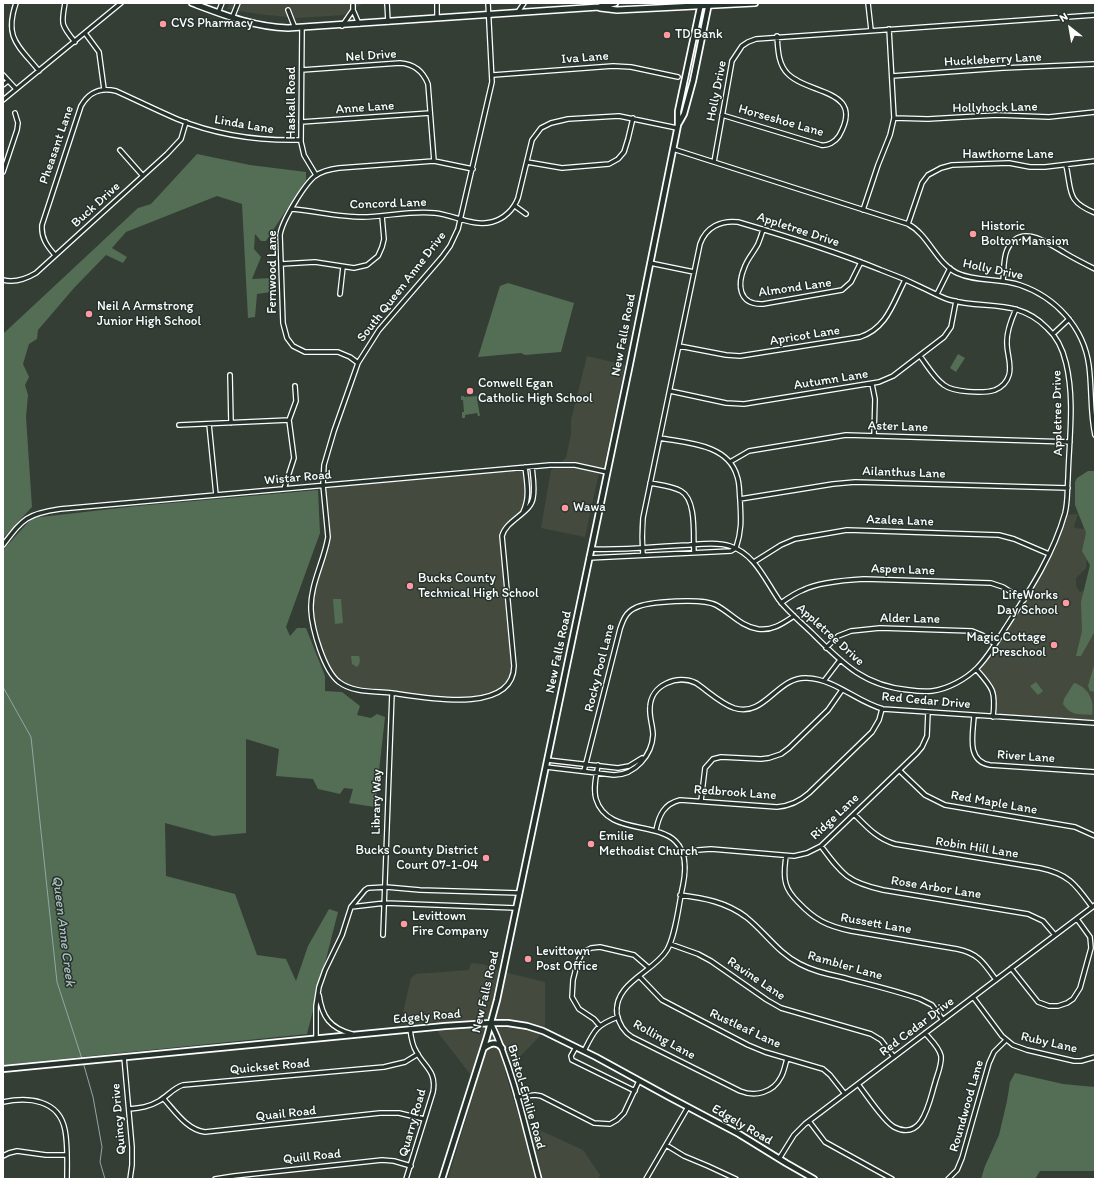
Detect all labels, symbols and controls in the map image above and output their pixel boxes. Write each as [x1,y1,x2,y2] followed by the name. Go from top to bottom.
[1050,8,1090,48] north arrow
[1057,10,1070,25] text: N
[171,16,253,32] place label: CVS Pharmacy
[158,19,168,29] marker: CVS Pharmacy
[675,27,723,43] place label: TD Bank
[662,30,672,40] marker: TD Bank
[345,46,397,66] street label: Nel Drive
[561,49,609,67] street label: Iva Lane
[944,50,1042,70] street label: Huckleberry Lane
[703,59,731,123] street label: Holly Drive
[284,67,300,139] street label: Haskall Road
[335,98,395,118] street label: Anne Lane
[952,99,1038,117] street label: Hollyhock Lane
[736,101,826,141] street label: Horseshoe Lane
[36,104,78,186] street label: Pheasant Lane
[213,112,275,138] street label: Linda Lane
[962,147,1054,163] street label: Hawthorne Lane
[68,179,124,231] street label: Buck Drive
[349,195,427,213] street label: Concord Lane
[755,209,841,251] street label: Appletree Drive
[981,219,1069,250] place label: Historic Bolton Mansion
[354,229,450,345] street label: South Queen Anne Drive
[968,229,978,239] marker: Historic Bolton Mansion
[265,230,281,314] street label: Fernwood Lane
[961,256,1025,284] street label: Holly Drive
[758,275,832,301] street label: Almond Lane
[608,292,640,378] street label: New Falls Road
[97,299,201,330] place label: Neil A Armstrong Junior High School
[84,309,94,319] marker: Neil A Armstrong Junior High School
[769,323,841,349] street label: Apricot Lane
[793,366,869,394] street label: Autumn Lane
[1049,370,1067,456] street label: Appletree Drive
[478,376,593,407] place label: Conwell Egan Catholic High School
[465,386,475,396] marker: Conwell Egan Catholic High School
[868,418,928,436] street label: Aster Lane
[862,464,946,482] street label: Ailanthus Lane
[264,467,332,489] street label: Wistar Road
[573,500,606,516] place label: Wawa
[560,503,570,513] marker: Wawa
[866,512,934,530] street label: Azalea Lane
[871,561,935,579] street label: Aspen Lane
[418,571,539,602] place label: Bucks County Technical High School
[405,581,415,591] marker: Bucks County Technical High School
[997,588,1058,619] place label: LifeWorks Day School
[1061,598,1071,608] marker: LifeWorks Day School
[793,600,867,670] street label: Appletree Drive
[543,609,575,695] street label: New Falls Road
[880,611,940,627] street label: Alder Lane
[582,622,618,714] street label: Rocky Pool Lane
[967,630,1046,661] place label: Magic Cottage Preschool
[1049,640,1059,650] marker: Magic Cottage Preschool
[881,689,971,713] street label: Red Cedar Drive
[996,747,1056,767] street label: River Lane
[369,769,385,835] street label: Library Way
[693,782,777,804] street label: Redbrook Lane
[950,788,1038,818] street label: Red Maple Lane
[807,791,863,843] street label: Ridge Lane
[599,829,698,860] place label: Emilie Methodist Church
[934,834,1020,862] street label: Robin Hill Lane
[586,839,596,849] marker: Emilie Methodist Church
[355,843,478,874] place label: Bucks County District Court 07-1-04
[481,853,491,863] marker: Bucks County District Court 07-1-04
[890,873,982,903] street label: Rose Arbor Lane
[48,875,78,987] water label: Queen Anne Creek
[412,909,488,940] place label: Levittown Fire Company
[839,910,913,938] street label: Russett Lane
[399,919,409,929] marker: Levittown Fire Company
[536,944,598,975] place label: Levittown Post Office
[806,948,884,984] street label: Rambler Lane
[469,949,503,1035] street label: New Falls Road
[523,954,533,964] marker: Levittown Post Office
[724,954,788,1004] street label: Ravine Lane
[877,994,957,1060] street label: Red Cedar Drive
[393,1006,461,1028] street label: Edgely Road
[707,1006,783,1052] street label: Rustleaf Lane
[630,1016,698,1064] street label: Rolling Lane
[1019,1029,1079,1057] street label: Ruby Lane
[504,1043,548,1151] street label: Bristol-Emilie Road
[229,1056,311,1078] street label: Quickset Road
[946,1058,988,1154] street label: Roundwood Lane
[108,1083,130,1155] street label: Quincy Drive
[396,1087,430,1159] street label: Quarry Road
[709,1101,775,1149] street label: Edgely Road
[255,1103,317,1125] street label: Quail Road
[282,1146,342,1168] street label: Quill Road

